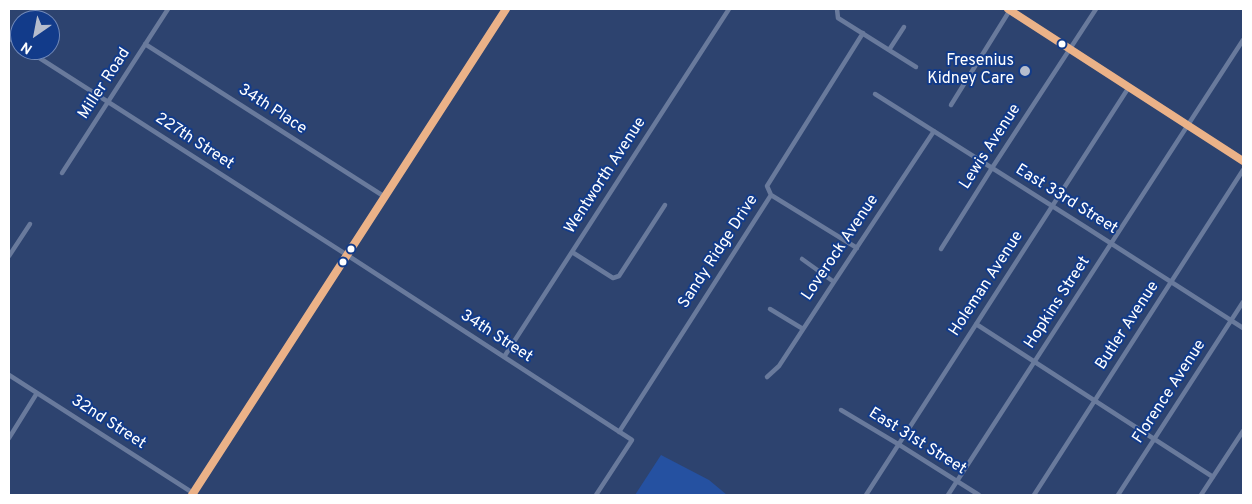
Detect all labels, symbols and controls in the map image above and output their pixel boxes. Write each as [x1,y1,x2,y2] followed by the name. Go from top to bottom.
[10,10,60,60] north arrow
[18,37,36,57] text: N
[1057,39,1067,49] unlabelled marker
[75,45,135,123] street label: Miller Road
[927,52,1014,90] place label: Fresenius Kidney Care
[1018,64,1032,78] marker: Fresenius Kidney Care
[234,81,310,139] street label: 34th Place
[956,101,1026,193] street label: Lewis Avenue
[151,109,237,175] street label: 227th Street
[561,114,651,238] street label: Wentworth Avenue
[1011,161,1121,239] street label: East 33rd Street
[799,191,883,305] street label: Loverock Avenue
[675,192,763,312] street label: Sandy Ridge Drive
[946,228,1028,340] street label: Holeman Avenue
[346,244,356,254] unlabelled marker
[1021,253,1095,353] street label: Hopkins Street
[338,257,348,267] unlabelled marker
[1092,278,1164,374] street label: Butler Avenue
[456,307,536,367] street label: 34th Street
[1129,337,1211,447] street label: Florence Avenue
[67,392,149,454] street label: 32nd Street
[865,404,969,480] street label: East 31st Street

